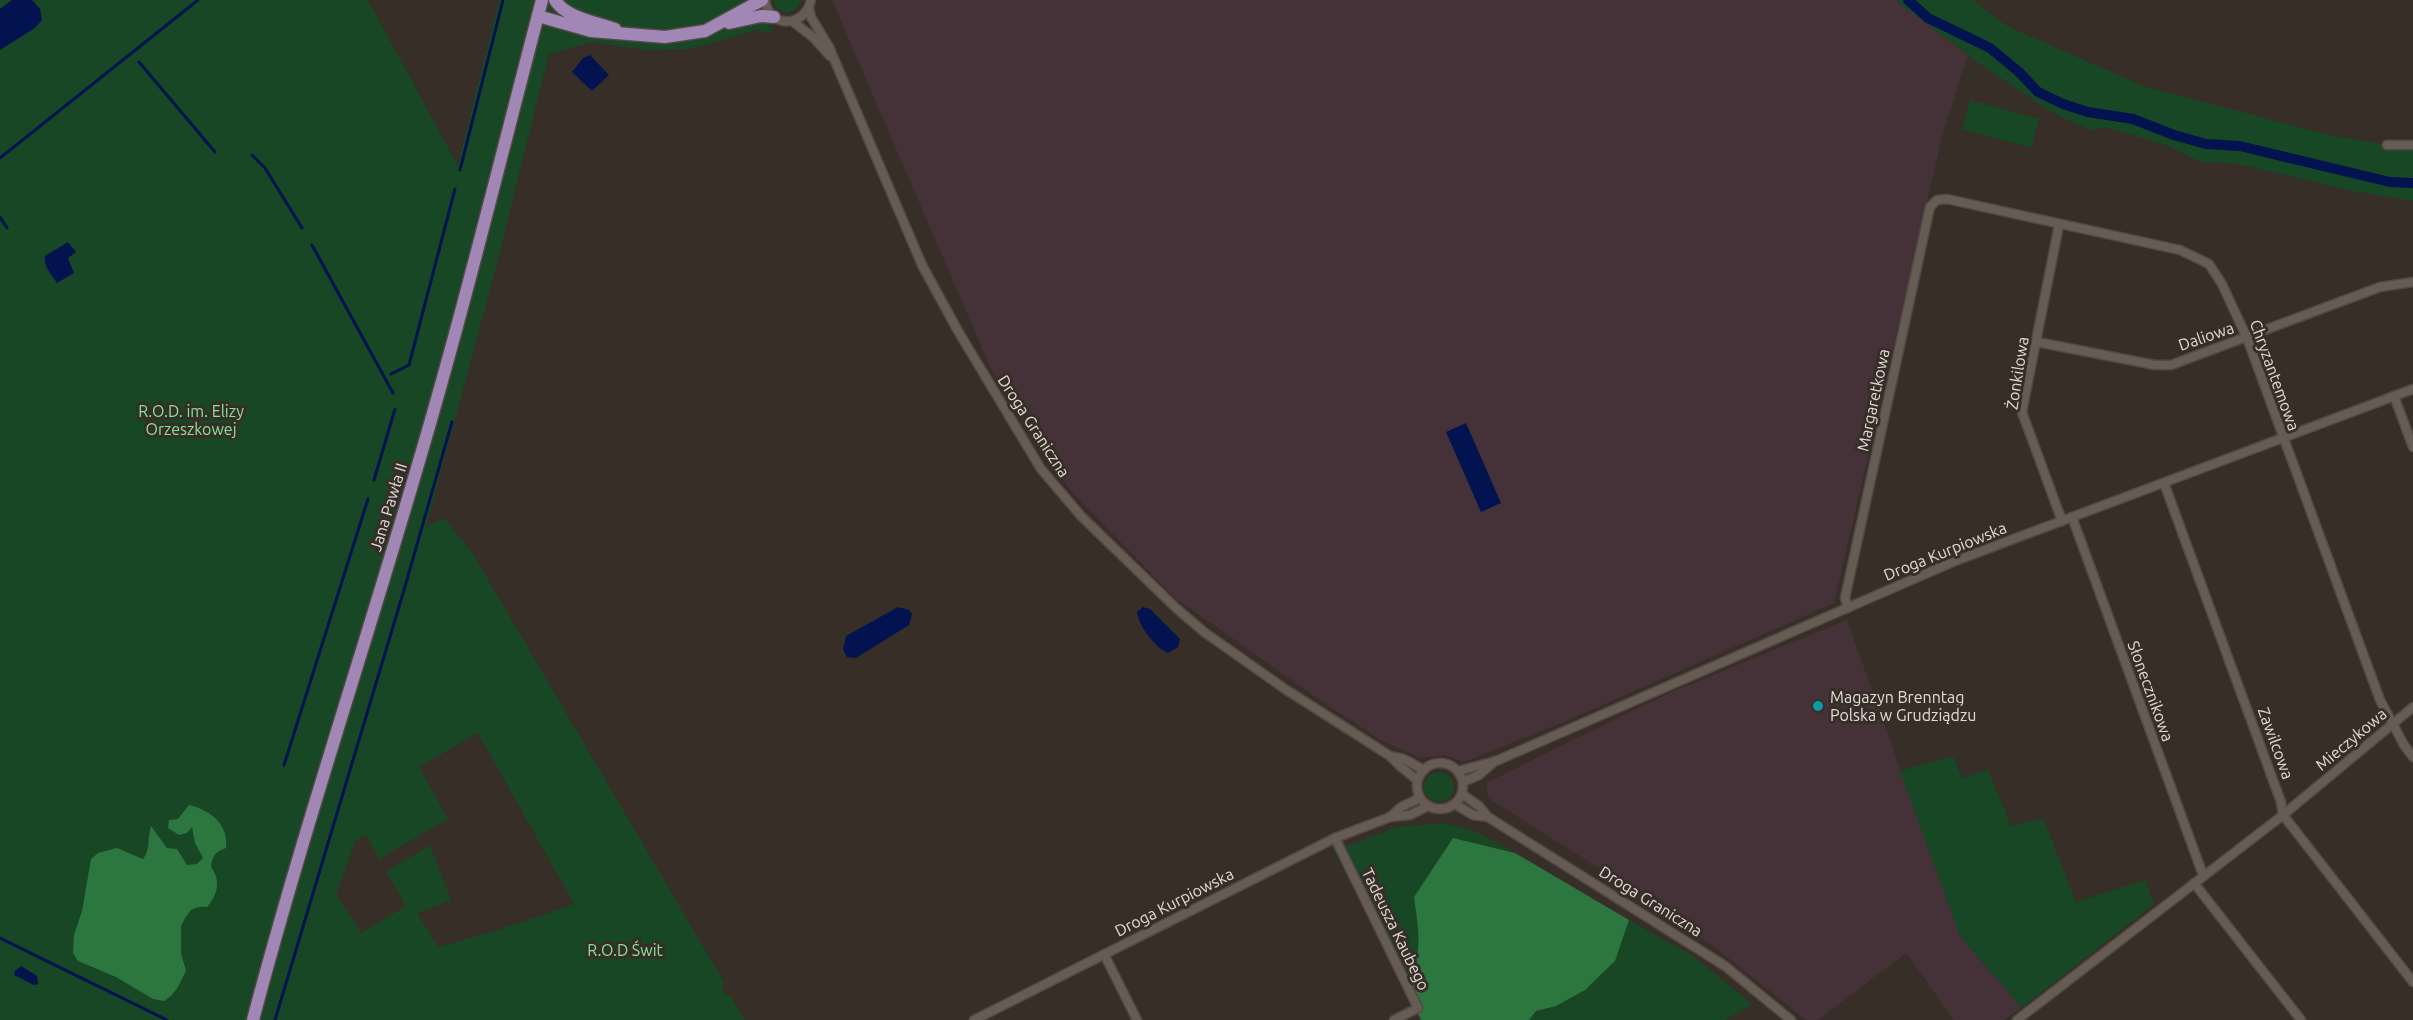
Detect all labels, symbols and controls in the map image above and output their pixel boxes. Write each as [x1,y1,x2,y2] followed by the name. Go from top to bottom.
[2247,317,2303,433] street label: Chryzantemowa
[2176,318,2236,354] street label: Daliowa
[2002,335,2032,411] street label: Żonkilowa
[1853,347,1893,453] street label: Margaretkowa
[994,372,1074,480] street label: Droga Graniczna
[138,402,244,438] park label: R.O.D. im. Elizy Orzeszkowej
[366,461,410,553] street label: Jana Pawła II
[1881,518,2009,584] street label: Droga Kurpiowska
[2124,638,2178,744] street label: Słonecznikowa
[1830,688,1976,724] place label: Magazyn Brenntag Polska w Grudziądzu
[1811,699,1825,713] marker: Magazyn Brenntag Polska w Grudziądzu
[2312,704,2390,774] street label: Mieczykowa
[2255,705,2297,781] street label: Zawilcowa
[1596,862,1706,940] street label: Droga Graniczna
[1112,864,1236,940] street label: Droga Kurpiowska
[1359,865,1433,993] street label: Tadeusza Kaubego
[587,940,664,959] park label: R.O.D Świt

